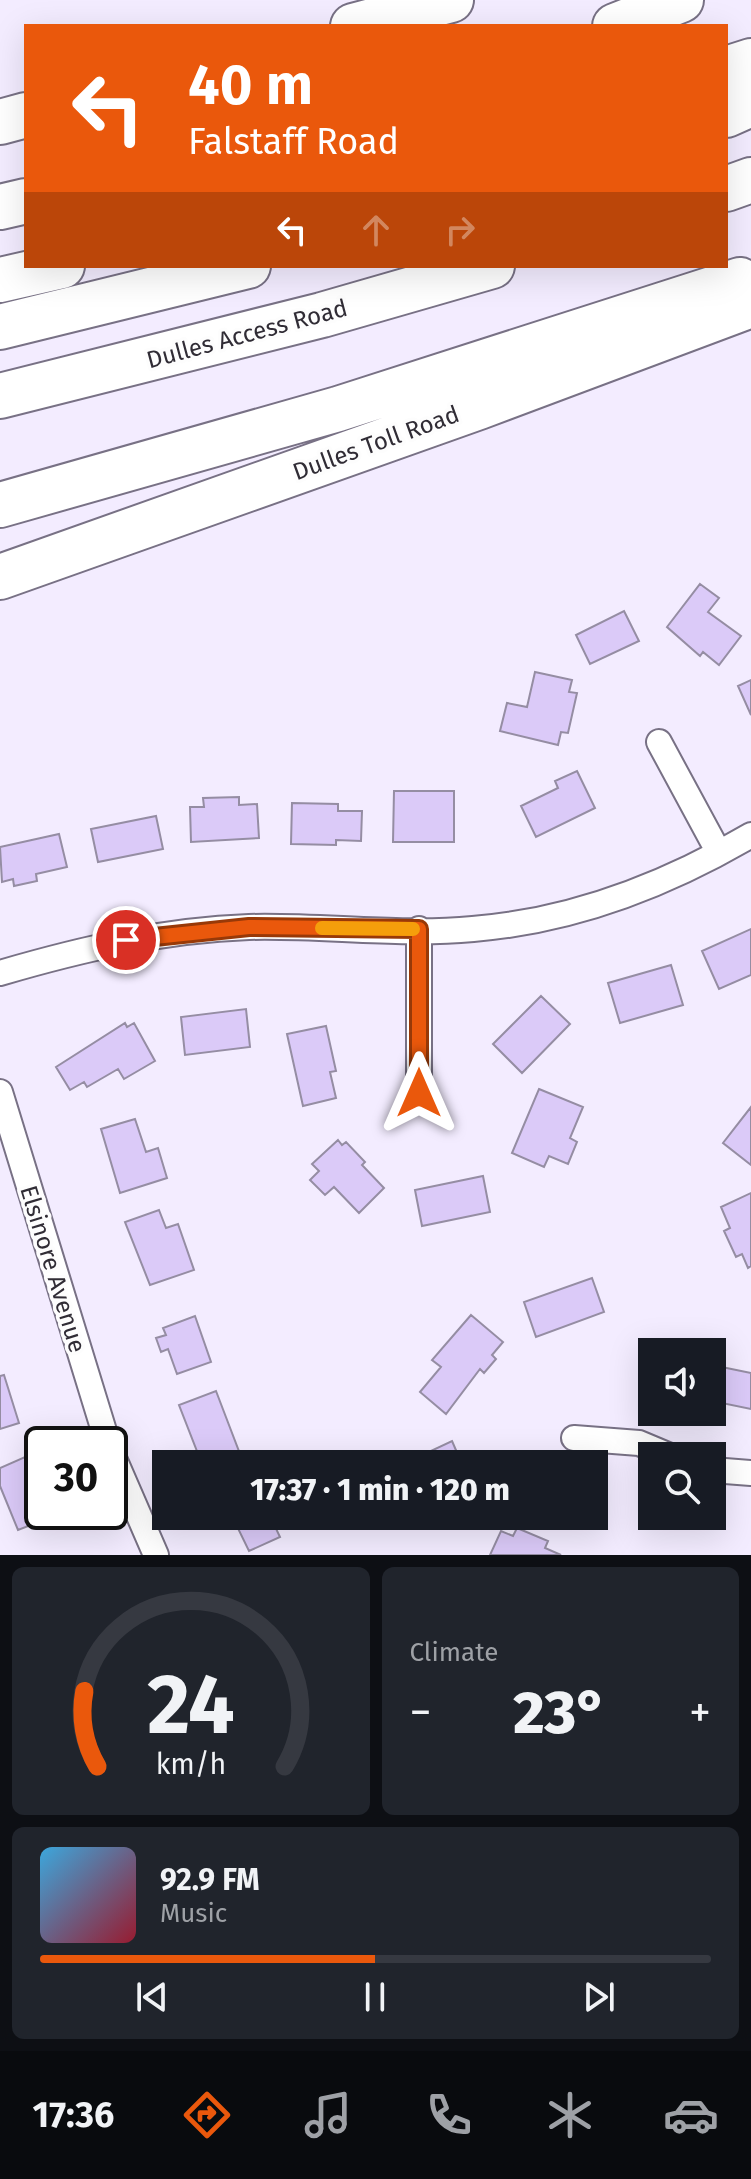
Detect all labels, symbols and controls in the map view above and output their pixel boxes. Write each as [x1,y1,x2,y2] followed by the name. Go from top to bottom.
[188,52,313,119] text: 40 m
[56,56,160,160] icon: left
[188,120,399,164] text: Falstaff Road
[270,208,314,252] icon: left
[354,208,398,252] icon: ahead
[438,208,482,252] icon: right
[144,294,350,374] street label: Dulles Access Road
[289,400,463,486] street label: Dulles Toll Road
[92,906,160,974] pin
[104,918,148,962] icon: arrive
[377,1051,461,1135] position arrow
[14,1182,92,1356] street label: Elsinore Avenue
[638,1338,726,1530] map controls
[638,1338,726,1426] button: sound
[24,1426,128,1530] speed limit sign: 30
[638,1442,726,1530] button: search
[250,1472,510,1508] text: 17:37 · 1 min · 120 m
[410,1637,498,1668] text: Climate
[147,1655,235,1755] text: 24
[513,1677,607,1749] text: 23°
[410,1686,432,1739] text: −
[689,1686,711,1739] text: +
[155,1747,226,1782] text: km/h
[160,1862,260,1898] text: 92.9 FM
[160,1898,227,1929] text: Music
[130,1975,174,2019] icon: previous
[353,1975,397,2019] icon: pause
[577,1975,621,2019] icon: next
[179,2087,235,2143] icon: directions
[300,2087,356,2143] icon: music
[421,2087,477,2143] icon: phone
[542,2087,598,2143] icon: climate
[663,2087,719,2143] icon: car
[32,2093,114,2137] text: 17:36

